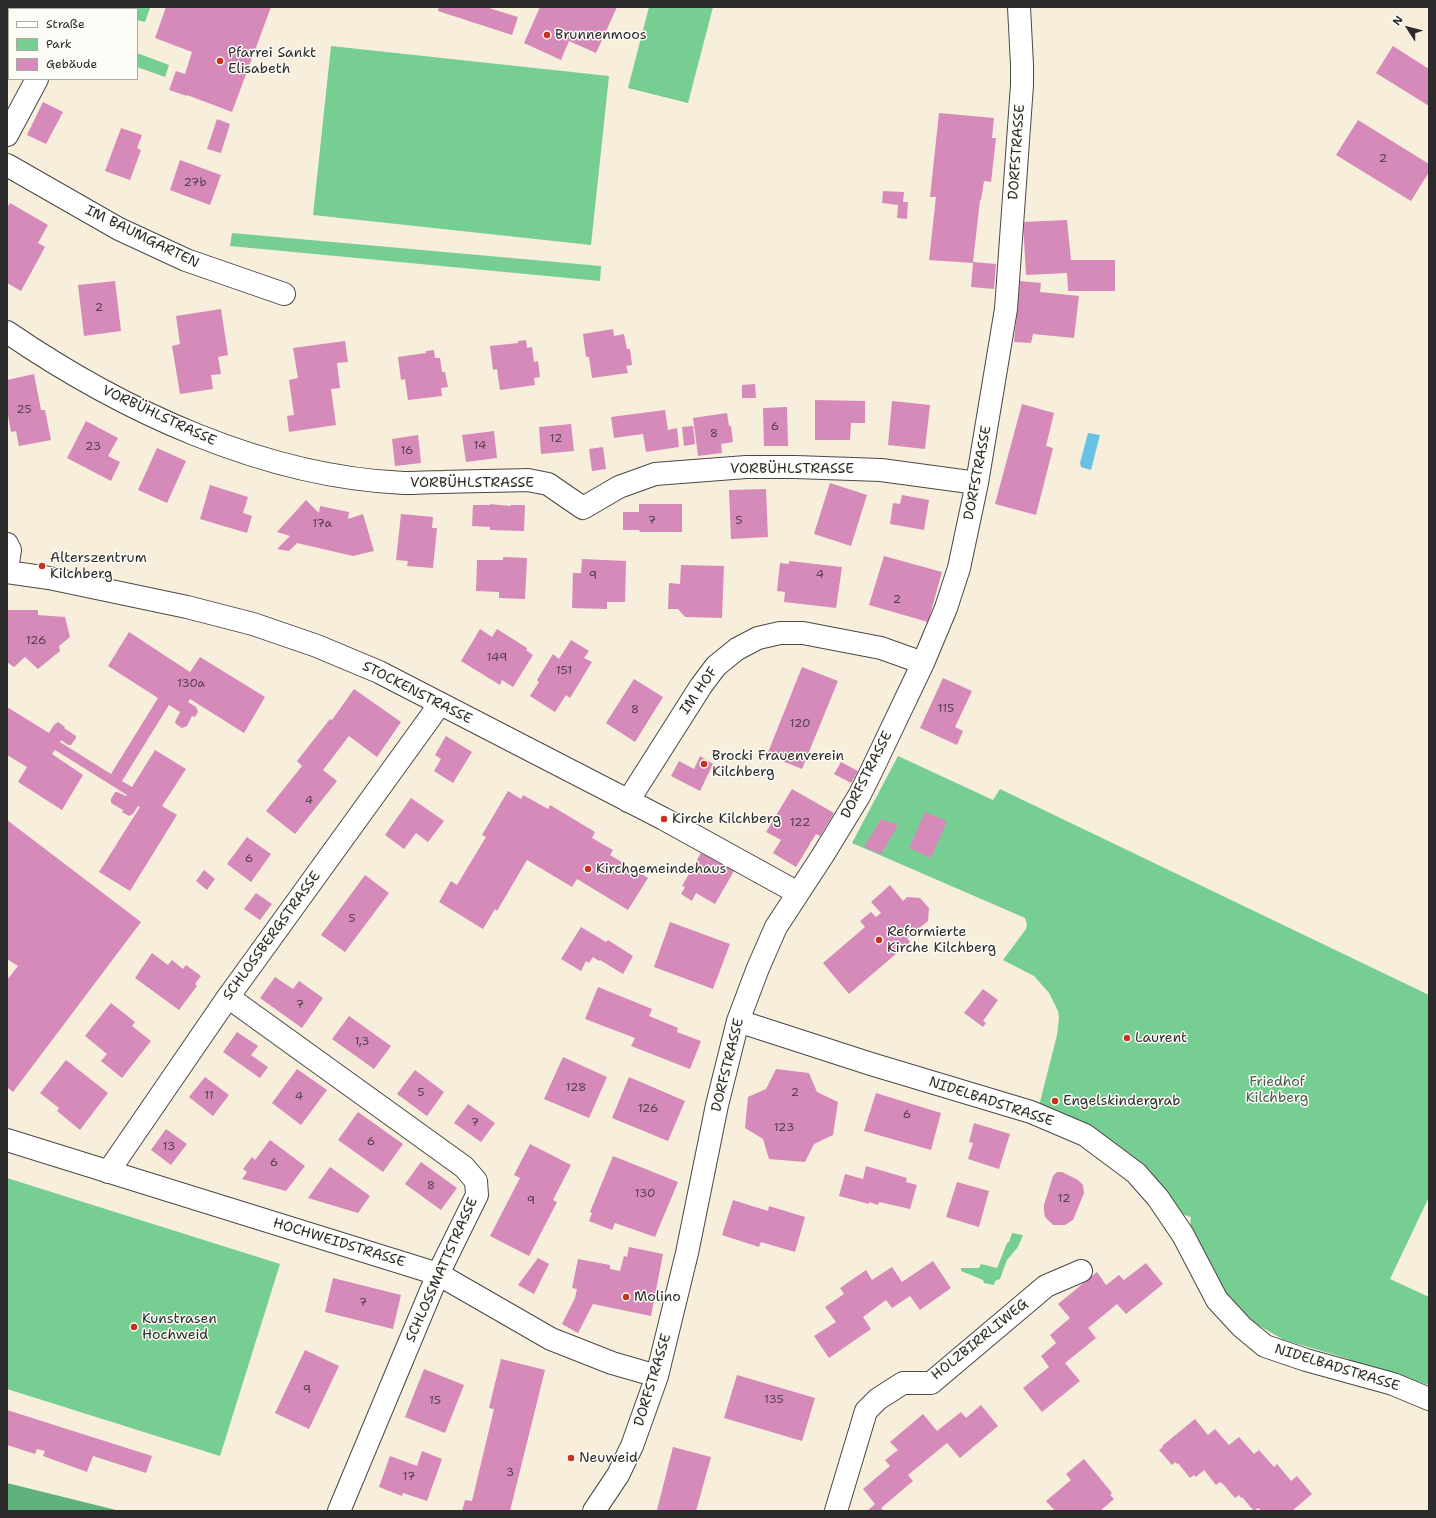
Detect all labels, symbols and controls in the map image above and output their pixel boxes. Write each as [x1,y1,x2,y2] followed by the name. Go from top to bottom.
[8,8,138,80] legend
[1388,8,1428,48] north arrow
[1389,13,1407,29] text: N
[46,16,85,32] text: Straße
[555,27,647,43] place label: Brunnenmoos
[542,30,552,40] marker: Brunnenmoos
[46,36,72,52] text: Park
[228,45,316,78] place label: Pfarrei Sankt Elisabeth
[46,56,97,72] text: Gebäude
[215,56,225,66] marker: Pfarrei Sankt Elisabeth
[1005,104,1029,200] street label: DORFSTRASSE
[1379,152,1387,166] house number: 2
[183,176,207,190] house number: 27b
[82,202,202,272] street label: IM BAUMGARTEN
[95,301,103,315] house number: 2
[99,382,219,450] street label: VORBÜHLSTRASSE
[16,403,32,417] house number: 25
[771,420,779,434] house number: 6
[961,424,995,522] street label: DORFSTRASSE
[710,427,718,441] house number: 8
[550,432,562,446] house number: 12
[474,439,486,453] house number: 14
[85,440,101,454] house number: 23
[400,444,414,458] house number: 16
[730,461,854,477] street label: VORBÜHLSTRASSE
[410,475,534,491] street label: VORBÜHLSTRASSE
[648,514,656,528] house number: 7
[735,514,743,528] house number: 5
[312,517,332,531] house number: 17a
[50,550,147,582] place label: Alterszentrum Kilchberg
[37,561,47,571] marker: Alterszentrum Kilchberg
[816,568,824,582] house number: 4
[589,569,597,583] house number: 9
[893,593,901,607] house number: 2
[26,634,46,648] house number: 126
[487,651,507,665] house number: 149
[359,658,475,728] street label: STOCKENSTRASSE
[556,664,572,678] house number: 151
[677,664,721,718] street label: IM HOF
[177,677,205,691] house number: 130a
[938,702,954,716] house number: 115
[631,703,639,717] house number: 8
[790,717,810,731] house number: 120
[838,728,896,822] street label: DORFSTRASSE
[712,748,844,780] place label: Brocki Frauenverein Kilchberg
[699,759,709,769] marker: Brocki Frauenverein Kilchberg
[305,794,313,808] house number: 4
[672,811,781,827] place label: Kirche Kilchberg
[659,814,669,824] marker: Kirche Kilchberg
[790,816,810,830] house number: 122
[245,852,253,866] house number: 6
[596,861,726,877] place label: Kirchgemeindehaus
[583,864,593,874] marker: Kirchgemeindehaus
[220,868,324,1004] street label: SCHLOSSBERGSTRASSE
[348,912,356,926] house number: 5
[887,924,996,956] place label: Reformierte Kirche Kilchberg
[874,935,884,945] marker: Reformierte Kirche Kilchberg
[296,998,304,1012] house number: 7
[708,1016,748,1114] street label: DORFSTRASSE
[1135,1030,1187,1046] place label: Laurent
[1122,1033,1132,1043] marker: Laurent
[355,1035,369,1049] house number: 1,3
[926,1074,1056,1130] street label: NIDELBADSTRASSE
[1246,1074,1308,1106] park label: Friedhof Kilchberg
[566,1081,586,1095] house number: 128
[417,1086,425,1100] house number: 5
[791,1086,799,1100] house number: 2
[204,1089,214,1103] house number: 11
[295,1090,303,1104] house number: 4
[1063,1093,1181,1109] place label: Engelskindergrab
[1050,1096,1060,1106] marker: Engelskindergrab
[638,1102,658,1116] house number: 126
[903,1108,911,1122] house number: 6
[471,1116,479,1130] house number: 7
[774,1121,794,1135] house number: 123
[367,1135,375,1149] house number: 6
[163,1140,175,1154] house number: 13
[270,1156,278,1170] house number: 6
[427,1179,435,1193] house number: 8
[634,1187,656,1201] house number: 130
[1058,1192,1070,1206] house number: 12
[527,1194,535,1208] house number: 9
[402,1195,482,1345] street label: SCHLOSSMATTSTRASSE
[271,1215,407,1271] street label: HOCHWEIDSTRASSE
[634,1289,681,1305] place label: Molino
[621,1292,631,1302] marker: Molino
[359,1296,367,1310] house number: 7
[928,1296,1032,1384] street label: HOLZBIRRLIWEG
[142,1311,217,1344] place label: Kunstrasen Hochweid
[129,1322,139,1332] marker: Kunstrasen Hochweid
[631,1332,675,1428] street label: DORFSTRASSE
[1272,1341,1402,1395] street label: NIDELBADSTRASSE
[303,1383,311,1397] house number: 9
[764,1393,784,1407] house number: 135
[429,1394,441,1408] house number: 15
[579,1450,638,1466] place label: Neuweid
[566,1453,576,1463] marker: Neuweid
[506,1466,514,1480] house number: 3
[403,1470,415,1484] house number: 17

